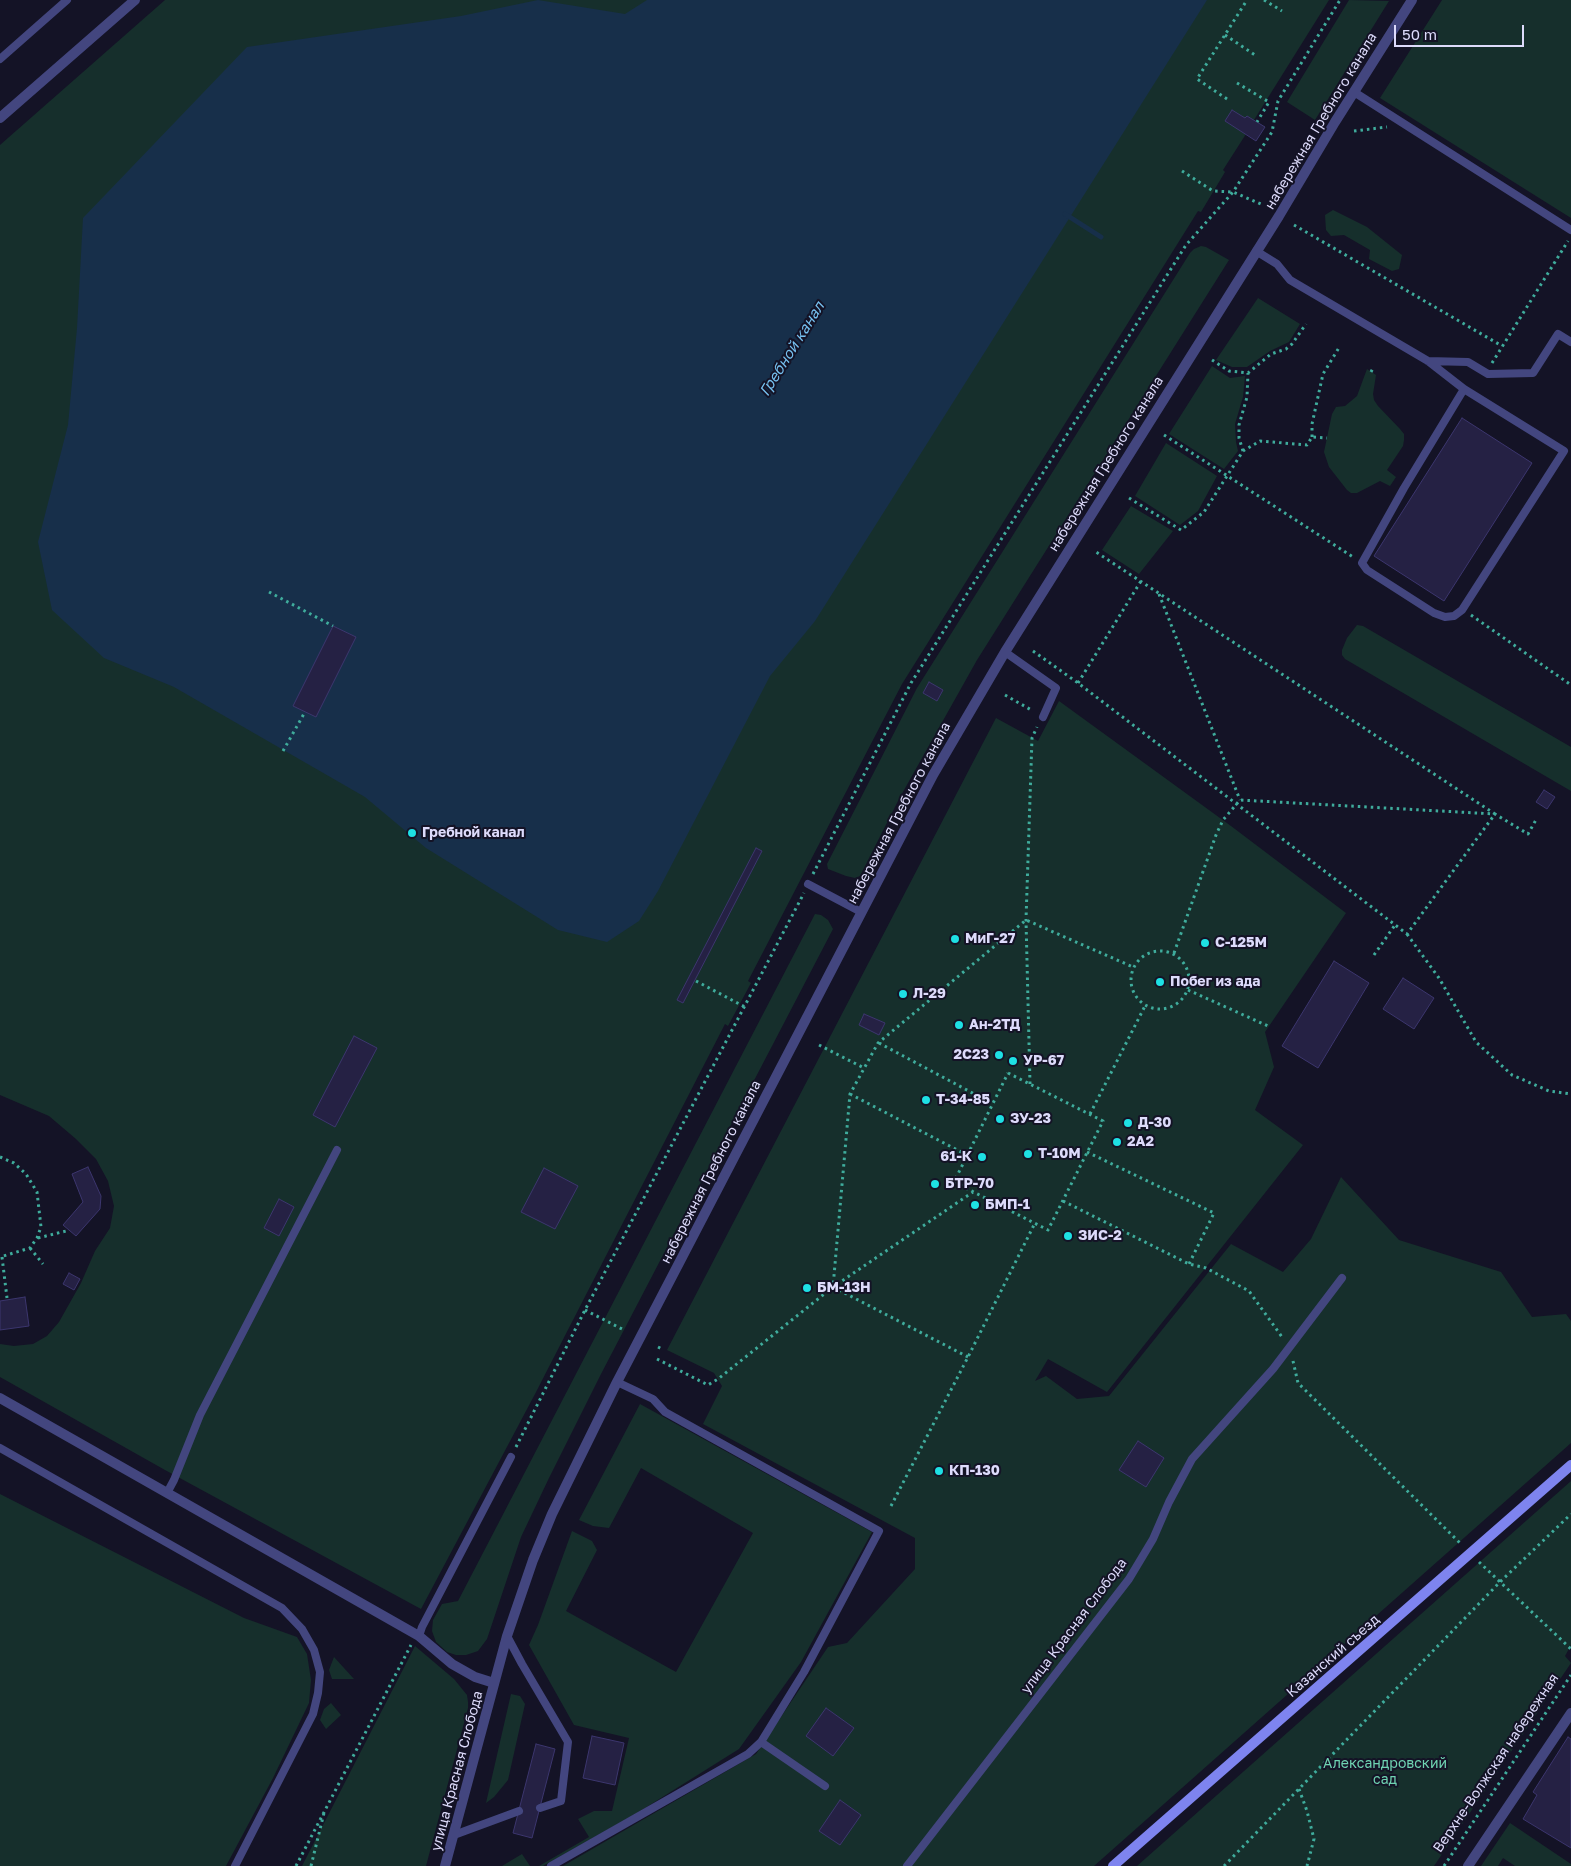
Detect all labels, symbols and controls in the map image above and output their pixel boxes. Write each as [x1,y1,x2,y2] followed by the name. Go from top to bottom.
[1396,15,1526,47] scale bar
[1402,25,1437,43] text: 50 m
[1261,30,1381,212] street label: набережная Гребного канала
[756,298,828,400] water label: Гребной канал
[1045,373,1167,555] street label: набережная Гребного канала
[844,719,954,907] street label: набережная Гребного канала
[422,825,525,841] place label: Гребной канал
[406,827,418,839] marker: Гребной канал
[965,931,1015,947] place label: МиГ-27
[949,933,961,945] marker: МиГ-27
[1215,935,1267,951] place label: С-125М
[1199,937,1211,949] marker: С-125М
[1170,974,1260,990] place label: Побег из ада
[1154,976,1166,988] marker: Побег из ада
[913,986,946,1002] place label: Л-29
[897,988,909,1000] marker: Л-29
[969,1017,1020,1033] place label: Ан-2ТД
[953,1019,965,1031] marker: Ан-2ТД
[953,1047,989,1063] place label: 2С23
[993,1049,1005,1061] marker: 2С23
[1023,1053,1064,1069] place label: УР-67
[1007,1055,1019,1067] marker: УР-67
[657,1078,765,1266] street label: набережная Гребного канала
[936,1092,990,1108] place label: T-34-85
[920,1094,932,1106] marker: T-34-85
[1010,1111,1051,1127] place label: ЗУ-23
[994,1113,1006,1125] marker: ЗУ-23
[1138,1115,1171,1131] place label: Д-30
[1122,1117,1134,1129] marker: Д-30
[1127,1134,1154,1150] place label: 2А2
[1111,1136,1123,1148] marker: 2А2
[1038,1146,1081,1162] place label: Т-10М
[1022,1148,1034,1160] marker: Т-10М
[940,1149,972,1165] place label: 61-К
[976,1151,988,1163] marker: 61-К
[945,1176,994,1192] place label: БТР-70
[929,1178,941,1190] marker: БТР-70
[985,1197,1030,1213] place label: БМП-1
[969,1199,981,1211] marker: БМП-1
[1078,1228,1122,1244] place label: ЗИС-2
[1062,1230,1074,1242] marker: ЗИС-2
[817,1280,871,1296] place label: БМ-13Н
[801,1282,813,1294] marker: БМ-13Н
[949,1463,1000,1479] place label: КП-130
[933,1465,945,1477] marker: КП-130
[1018,1555,1130,1697] street label: улица Красная Слобода
[1283,1611,1383,1701] street label: Казанский съезд
[1430,1670,1562,1856] street label: Верхне-Волжская набережная
[428,1689,486,1853] street label: улица Красная Слобода
[1323,1756,1447,1788] park label: Александровский сад

